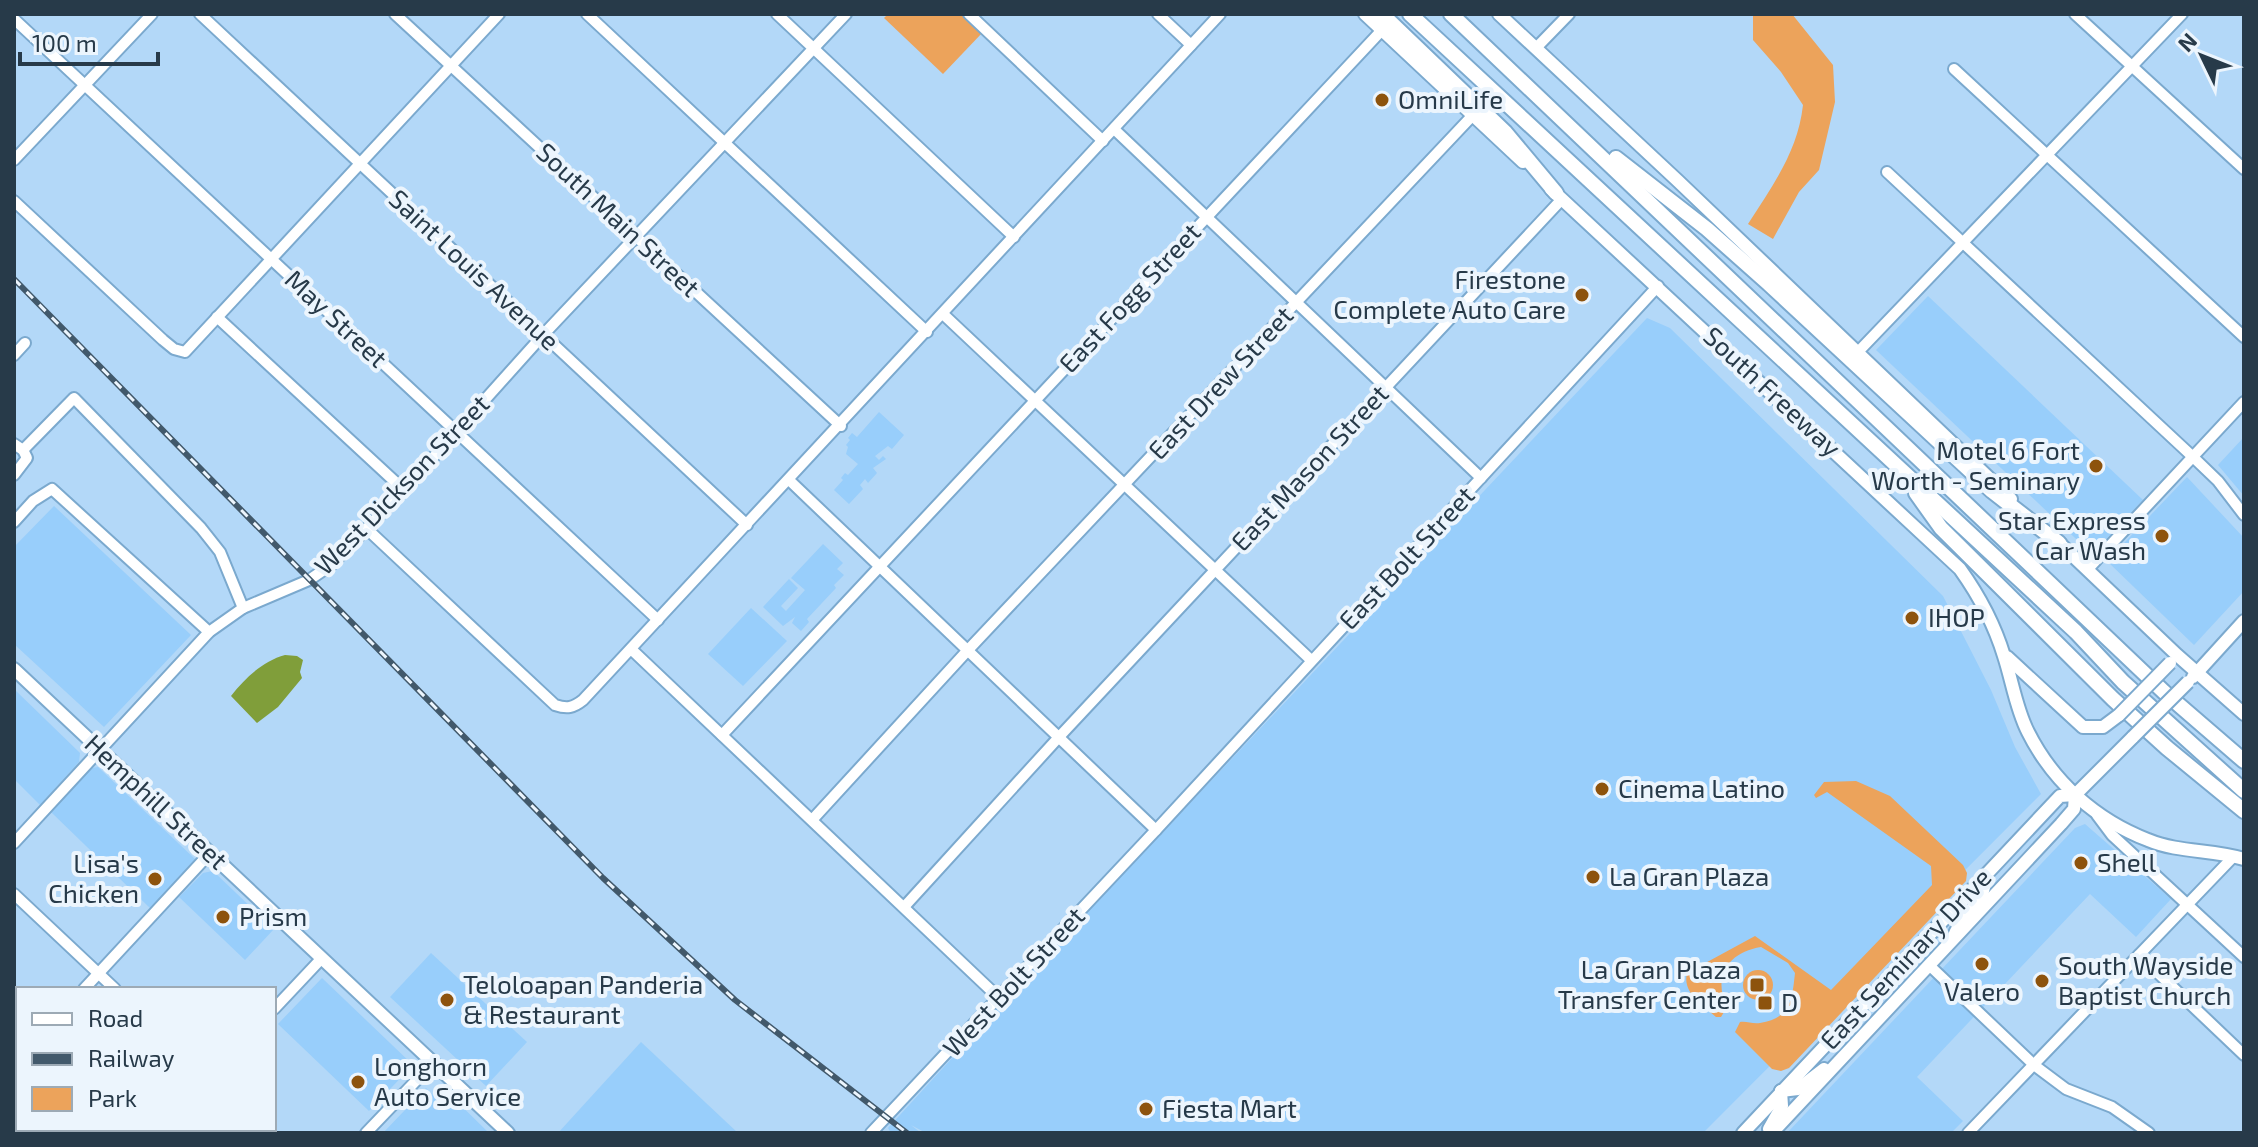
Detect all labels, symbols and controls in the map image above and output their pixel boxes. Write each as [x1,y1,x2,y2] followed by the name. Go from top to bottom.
[20,16,158,66] scale bar
[2162,16,2242,96] north arrow
[2172,27,2202,56] text: N
[32,28,97,57] text: 100 m
[1398,83,1503,114] place label: OmniLife
[1373,91,1391,109] marker: OmniLife
[531,135,707,302] street label: South Main Street
[384,182,566,356] street label: Saint Louis Avenue
[1052,216,1206,378] street label: East Fogg Street
[280,263,395,373] street label: May Street
[1333,263,1566,324] place label: Firestone Complete Auto Care
[1573,286,1591,304] marker: Firestone Complete Auto Care
[1141,299,1299,465] street label: East Drew Street
[1698,320,1848,462] street label: South Freeway
[1224,377,1394,557] street label: East Mason Street
[307,388,495,580] street label: West Dickson Street
[1871,434,2080,495] place label: Motel 6 Fort Worth - Seminary
[2087,457,2105,475] marker: Motel 6 Fort Worth - Seminary
[1332,479,1480,635] street label: East Bolt Street
[1998,504,2146,565] place label: Star Express Car Wash
[2153,527,2171,545] marker: Star Express Car Wash
[1928,601,1985,632] place label: IHOP
[1903,609,1921,627] marker: IHOP
[79,727,235,875] street label: Hemphill Street
[1618,772,1785,803] place label: Cinema Latino
[1593,780,1611,798] marker: Cinema Latino
[2097,846,2156,877] place label: Shell
[48,847,139,908] place label: Lisa's Chicken
[2072,854,2090,872] marker: Shell
[1609,860,1769,891] place label: La Gran Plaza
[1813,861,1997,1055] street label: East Seminary Drive
[1584,868,1602,886] marker: La Gran Plaza
[146,870,164,888] marker: Lisa's Chicken
[239,900,307,931] place label: Prism
[936,900,1090,1062] street label: West Bolt Street
[214,908,232,926] marker: Prism
[2058,949,2234,1010] place label: South Wayside Baptist Church
[1558,953,1741,1014] place label: La Gran Plaza Transfer Center
[1973,955,1991,973] marker: Valero
[463,968,703,1029] place label: Teloloapan Panderia & Restaurant
[2033,972,2051,990] marker: South Wayside Baptist Church
[1944,975,2020,1006] place label: Valero
[1748,976,1766,994] marker: La Gran Plaza Transfer Center
[1781,986,1798,1017] place label: D
[16,987,276,1131] legend
[438,991,456,1009] marker: Teloloapan Panderia & Restaurant
[1756,994,1774,1012] marker: D
[88,1003,143,1032] text: Road
[88,1043,175,1072] text: Railway
[374,1050,521,1111] place label: Longhorn Auto Service
[349,1073,367,1091] marker: Longhorn Auto Service
[88,1083,137,1112] text: Park
[1162,1092,1297,1123] place label: Fiesta Mart
[1137,1100,1155,1118] marker: Fiesta Mart

